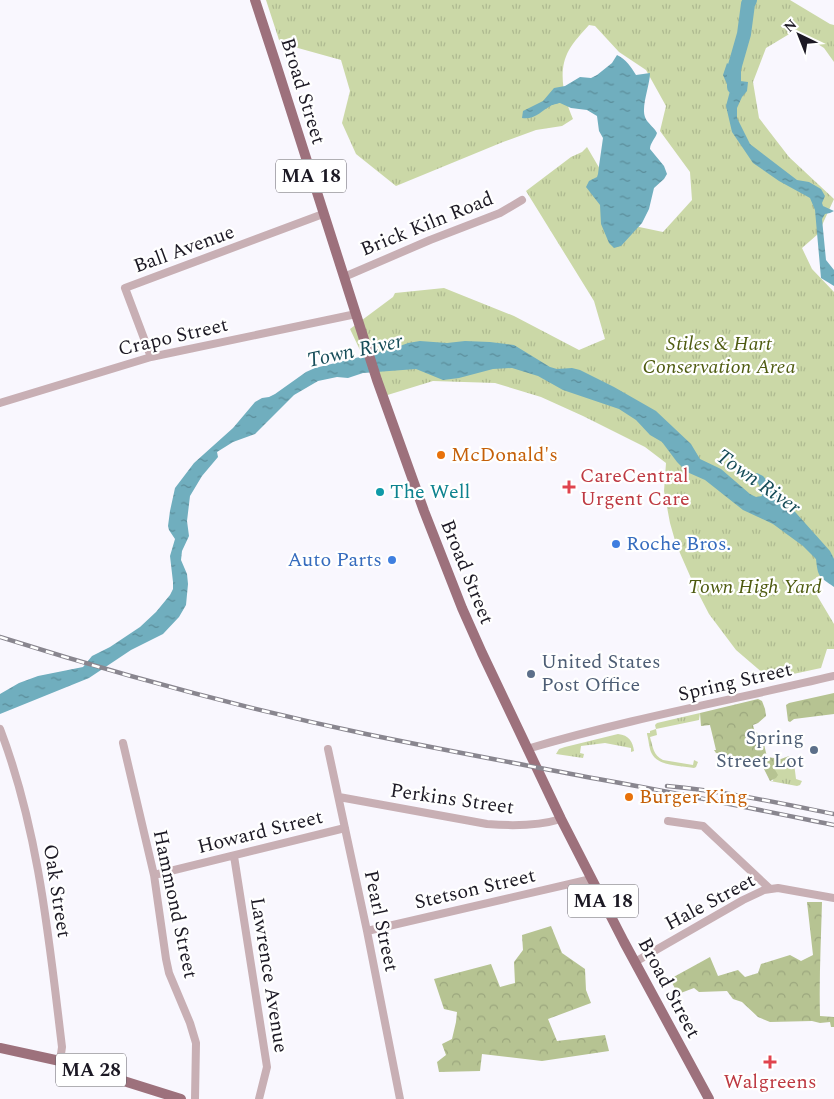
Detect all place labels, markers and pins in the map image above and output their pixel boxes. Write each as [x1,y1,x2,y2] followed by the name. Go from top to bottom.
[451,440,558,470] place label: McDonald's
[435,449,447,461] marker: McDonald's
[580,461,690,514] place label: CareCentral Urgent Care
[390,477,470,507] place label: The Well
[562,480,576,494] marker: CareCentral Urgent Care
[374,486,386,498] marker: The Well
[626,529,731,559] place label: Roche Bros.
[610,538,622,550] marker: Roche Bros.
[288,545,382,575] place label: Auto Parts
[386,554,398,566] marker: Auto Parts
[541,647,661,700] place label: United States Post Office
[525,668,537,680] marker: United States Post Office
[716,723,804,776] place label: Spring Street Lot
[808,744,820,756] marker: Spring Street Lot
[639,782,748,812] place label: Burger King
[623,791,635,803] marker: Burger King
[764,1056,776,1068] marker: Walgreens
[723,1067,817,1097] place label: Walgreens

